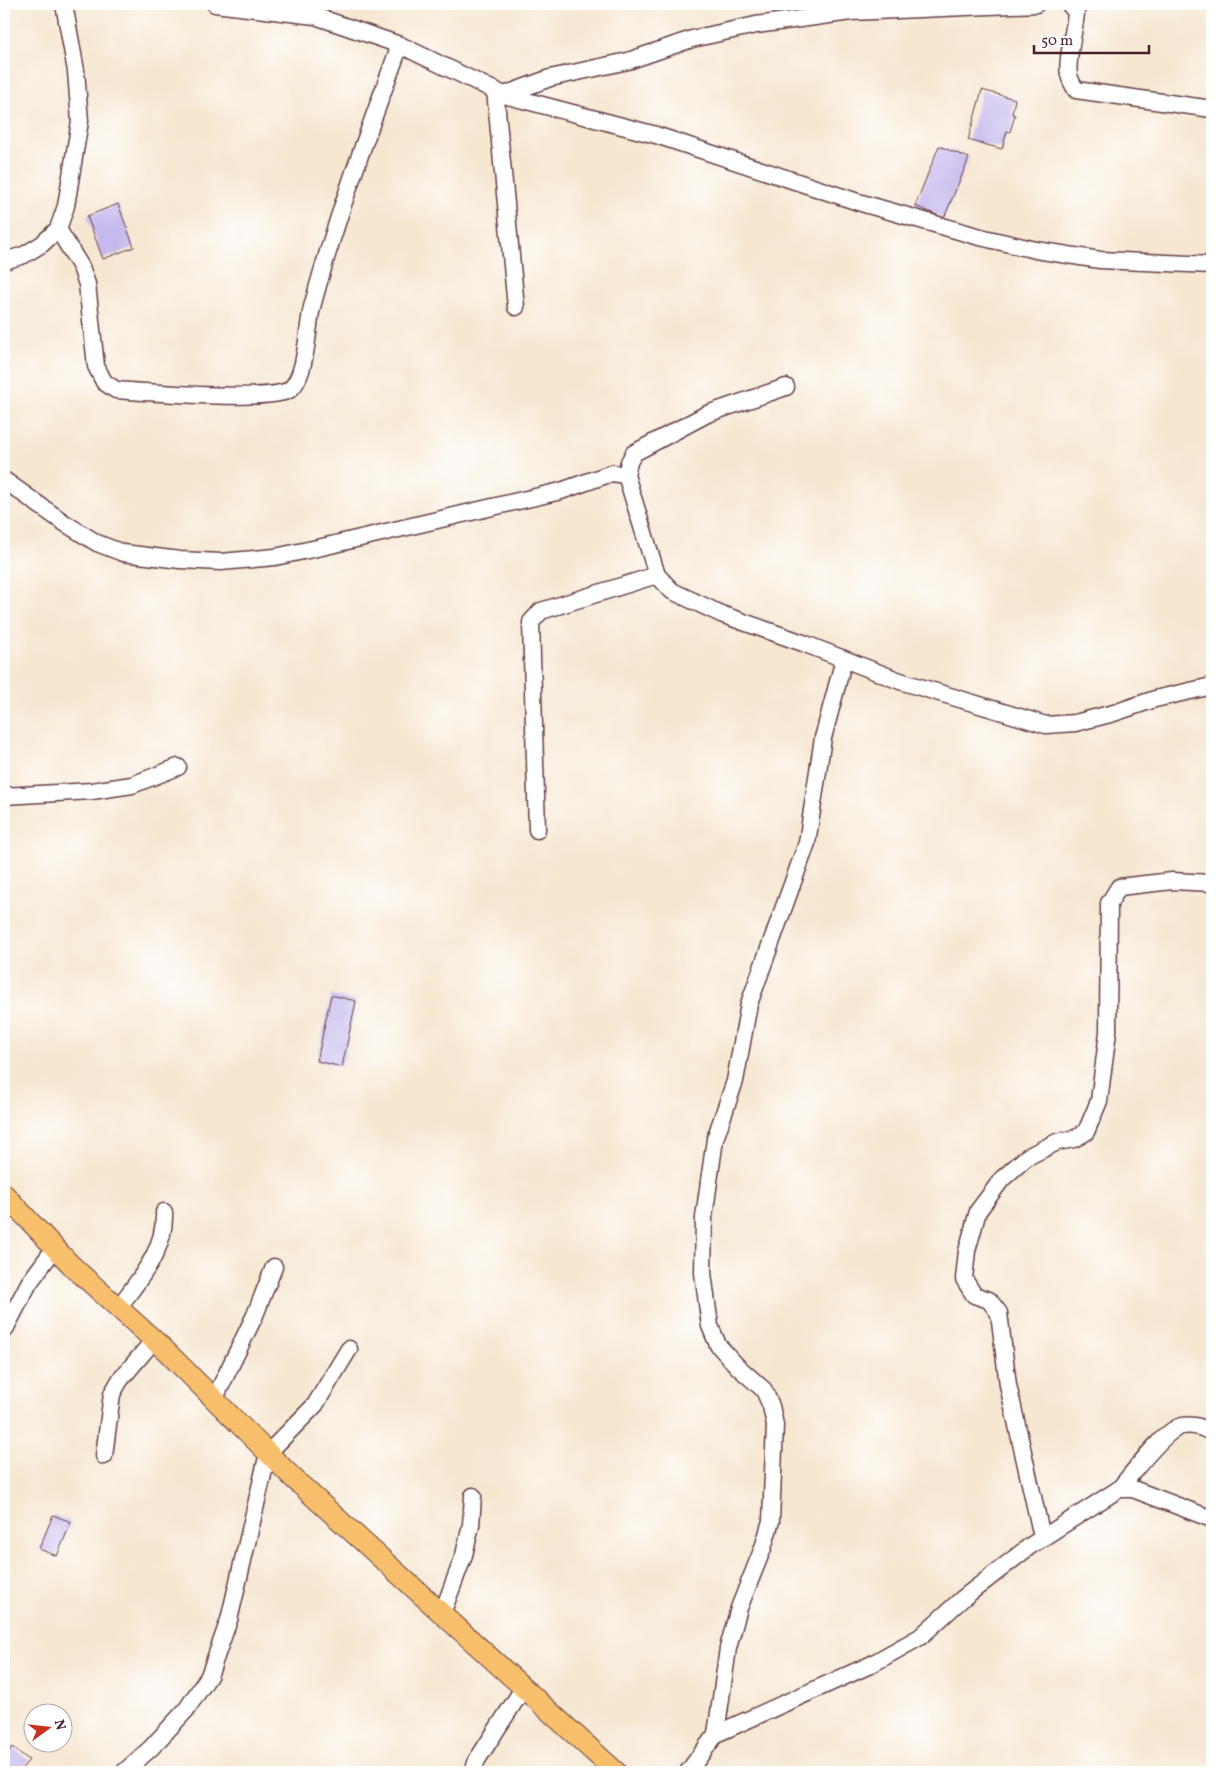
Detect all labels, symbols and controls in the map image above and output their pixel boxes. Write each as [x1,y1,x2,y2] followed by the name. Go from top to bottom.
[1034,22,1148,54] scale bar
[1041,31,1073,52] text: 50 m
[22,1704,72,1754] north arrow
[49,1718,70,1732] text: N

